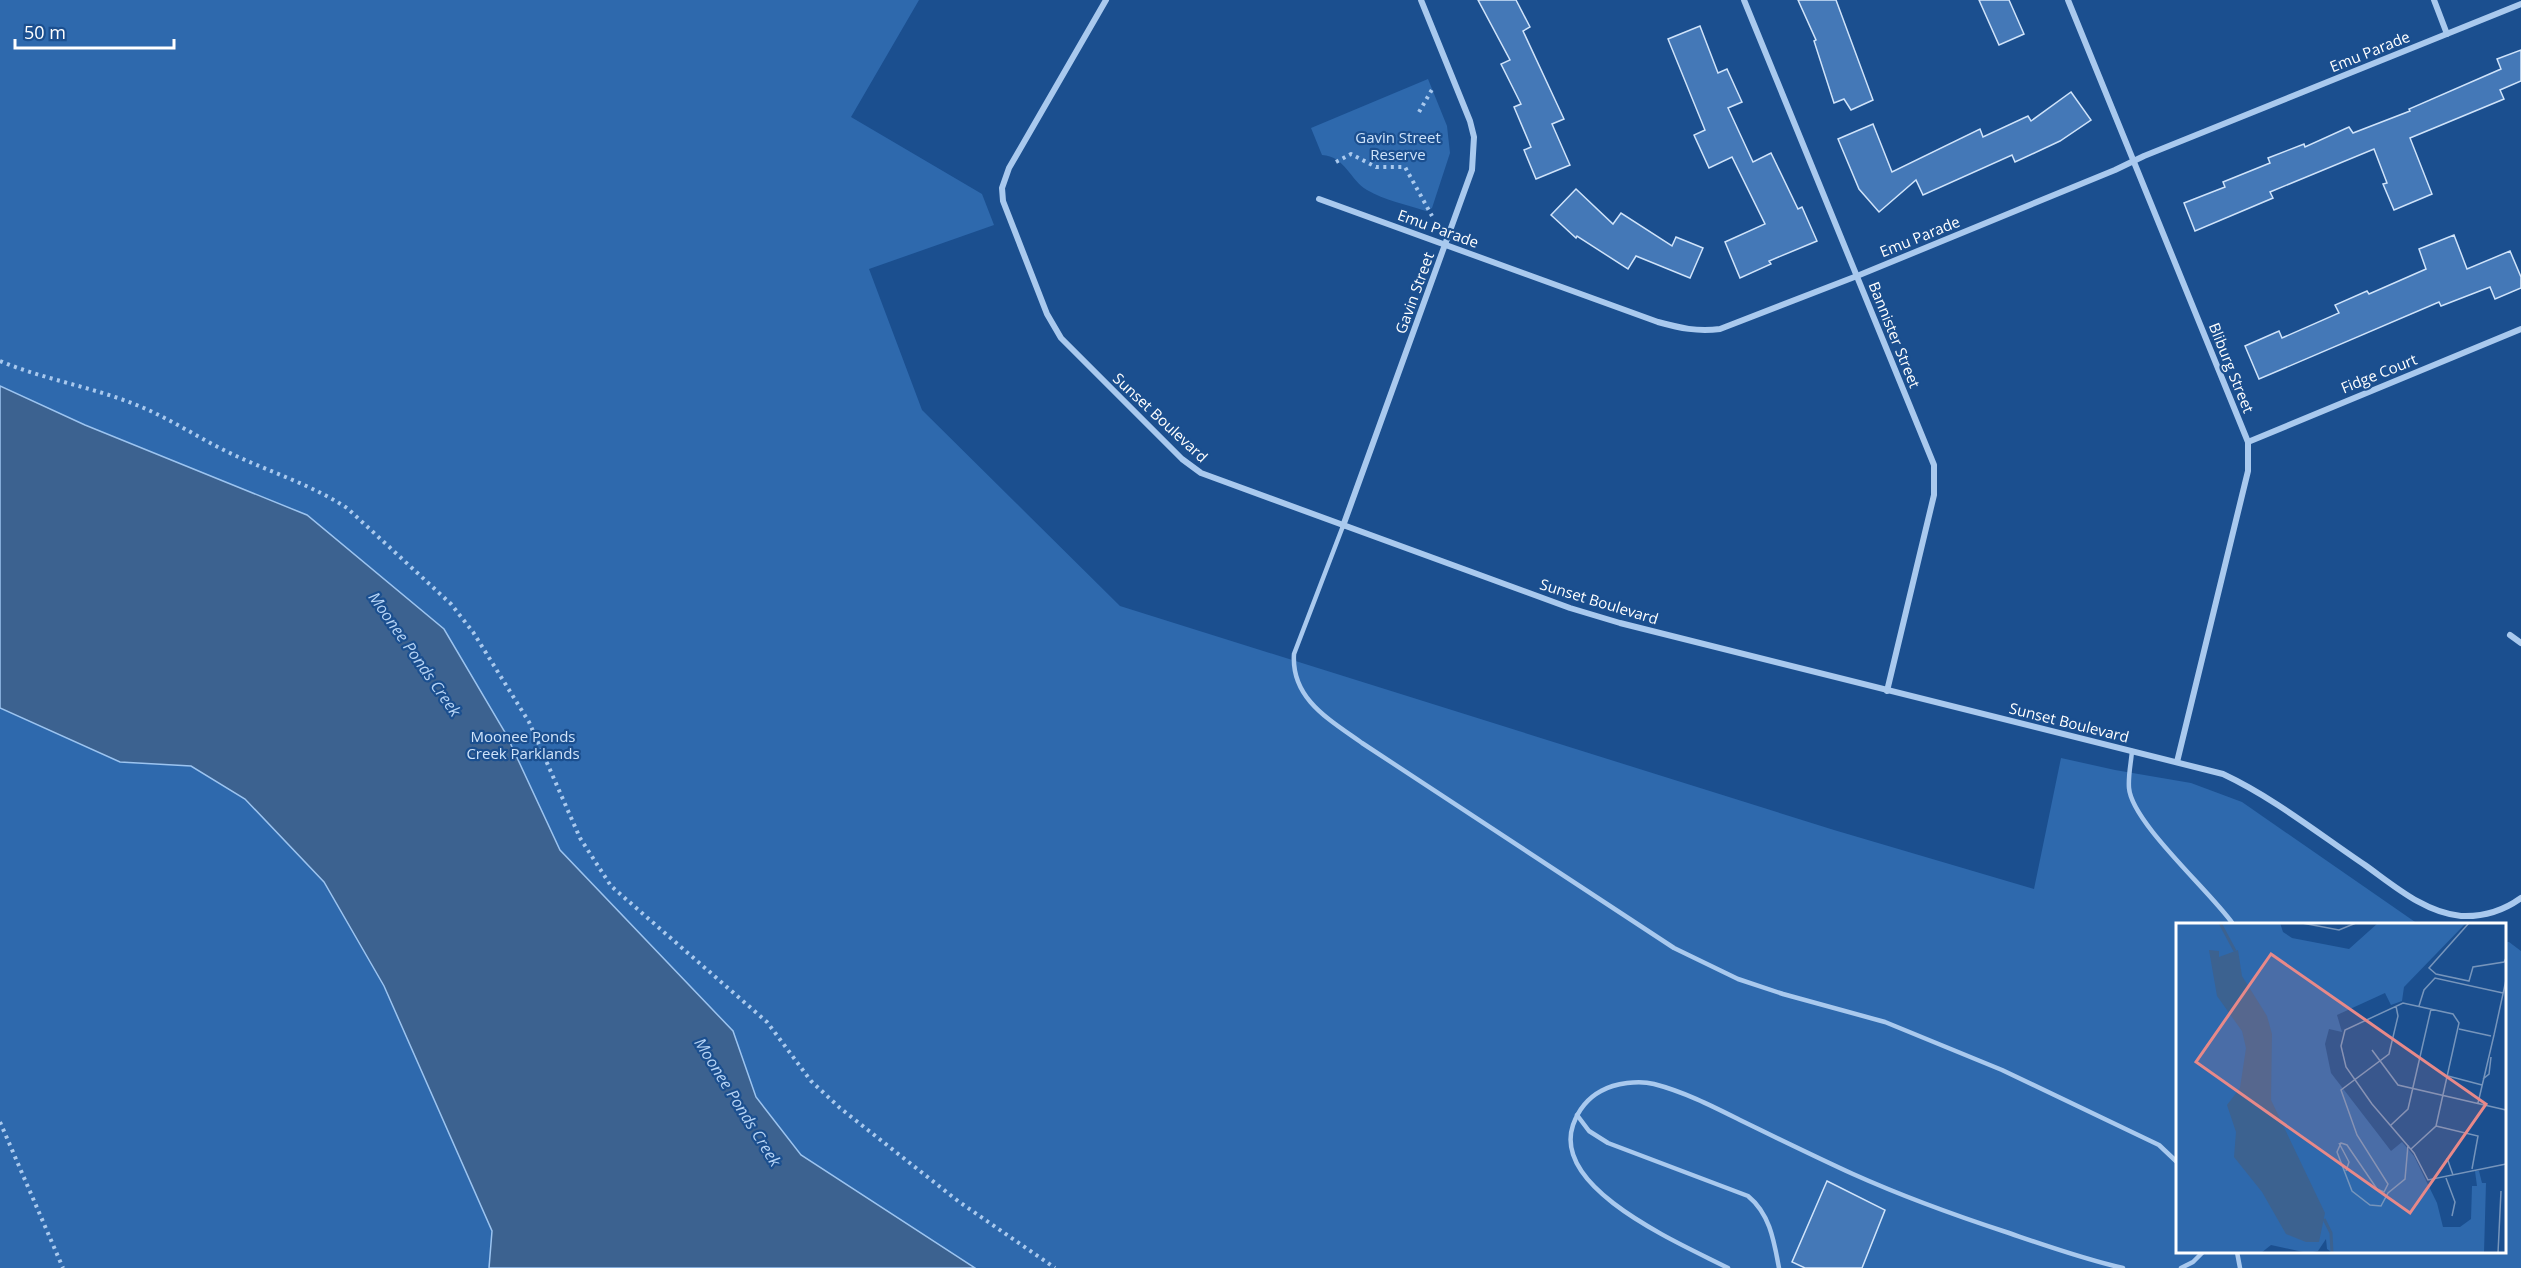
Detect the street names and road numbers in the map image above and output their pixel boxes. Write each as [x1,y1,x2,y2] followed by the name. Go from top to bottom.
[2327,26,2413,76] street label: Emu Parade
[1395,204,1482,252] street label: Emu Parade
[1877,211,1963,261] street label: Emu Parade
[1390,249,1438,336] street label: Gavin Street
[1864,278,1925,391] street label: Bannister Street
[2205,320,2259,416] street label: Bliburg Street
[2338,349,2420,397] street label: Fidge Court
[1109,368,1212,466] street label: Sunset Boulevard
[1538,574,1661,629] street label: Sunset Boulevard
[2007,697,2131,747] street label: Sunset Boulevard

